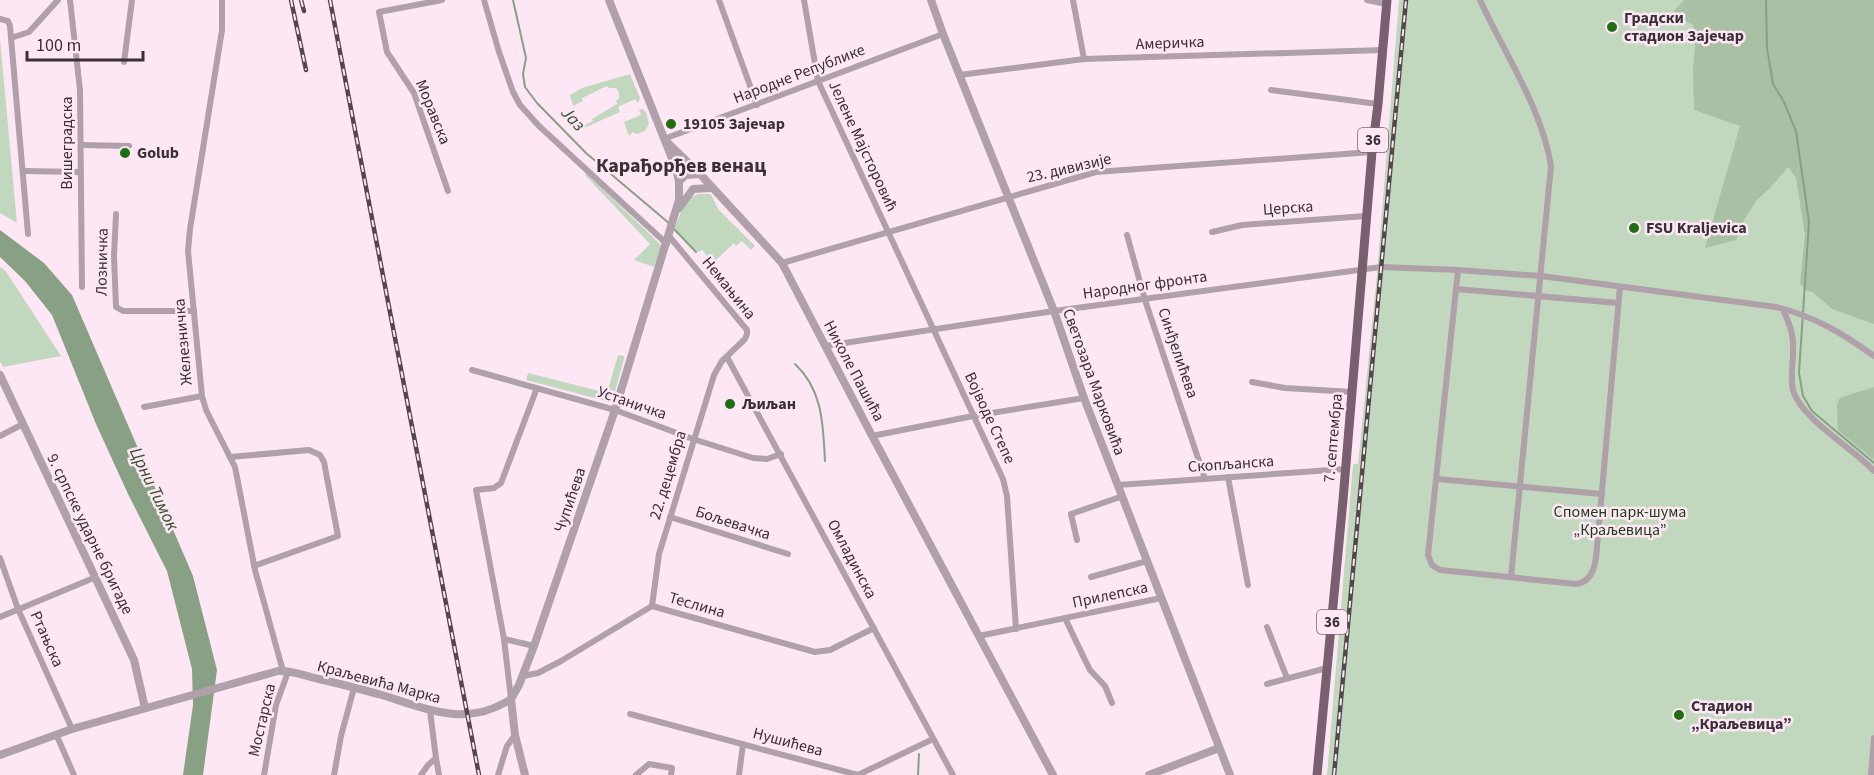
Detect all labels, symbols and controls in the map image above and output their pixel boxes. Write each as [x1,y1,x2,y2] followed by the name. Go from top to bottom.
[1624,7,1744,47] place label: Градски стадион Зајечар
[1605,20,1619,34] marker: Градски стадион Зајечар
[27,24,142,62] scale bar
[1135,31,1205,55] street label: Америчка
[36,33,81,58] text: 100 m
[730,39,868,109] street label: Народне Републике
[410,76,456,148] street label: Моравска
[823,77,903,215] street label: Јелене Мајсторовић
[56,96,78,190] street label: Вишеградска
[555,100,591,137] water label: Јаз
[683,113,785,135] place label: 19105 Зајечар
[664,117,678,131] marker: 19105 Зајечар
[1358,128,1388,152] road number: 36
[137,142,179,164] place label: Golub
[118,146,132,160] marker: Golub
[1025,148,1113,188] street label: 23. дивизије
[596,152,766,180] district label: Карађорђев венац
[1262,195,1314,221] street label: Церска
[1646,217,1747,239] place label: FSU Kraljevica
[1627,221,1641,235] marker: FSU Kraljevica
[90,228,114,296] street label: Лозничка
[697,252,761,324] street label: Немањина
[1081,265,1209,305] street label: Народног фронта
[168,298,198,386] street label: Железничка
[1152,305,1204,401] street label: Синђелићева
[1057,306,1131,458] street label: Светозара Марковића
[818,317,890,425] street label: Николе Пашића
[959,368,1021,468] street label: Војводе Степе
[594,381,670,425] street label: Устаничка
[1318,392,1348,484] street label: 7. септембра
[741,393,796,415] place label: Љиљан
[723,397,737,411] marker: Љиљан
[644,428,692,522] street label: 22. децембра
[123,443,185,535] water label: Црни Тимок
[41,450,139,618] street label: 9. српске ударне бригаде
[1187,450,1275,478] street label: Скопљанска
[549,464,591,536] street label: Чупићева
[693,501,773,545] street label: Бољевачка
[1554,501,1686,541] park label: Спомен парк-шума „Краљевица”
[822,515,882,603] street label: Омладинска
[1070,576,1150,614] street label: Прилепска
[666,586,728,624] street label: Теслина
[25,607,69,671] street label: Ртањска
[1317,610,1347,634] road number: 36
[315,655,443,709] street label: Краљевића Марка
[243,681,281,759] street label: Мостарска
[1691,695,1792,735] place label: Стадион „Краљевица”
[1672,708,1686,722] marker: Стадион „Краљевица”
[751,722,825,762] street label: Нушићева

